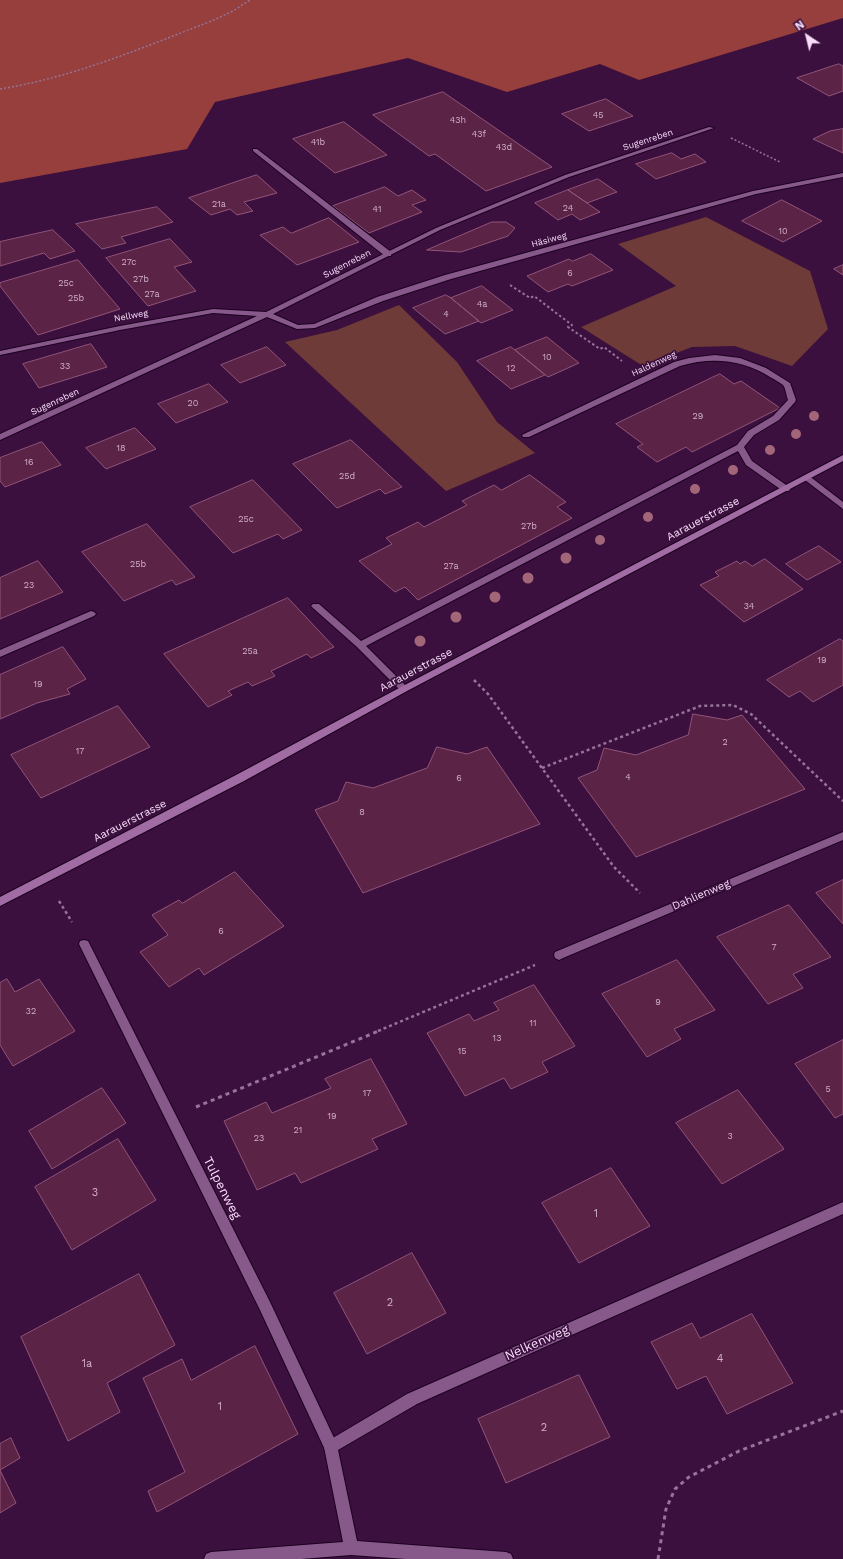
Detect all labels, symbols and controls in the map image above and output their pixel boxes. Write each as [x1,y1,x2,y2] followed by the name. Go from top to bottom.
[787,16,827,56] north arrow
[793,18,807,33] text: N
[593,110,603,120] house number: 45
[450,115,466,125] house number: 43h
[622,127,674,153] street label: Sugenreben
[472,129,486,139] house number: 43f
[311,137,325,147] house number: 41b
[496,142,512,152] house number: 43d
[212,199,226,209] house number: 21a
[563,203,573,213] house number: 24
[373,204,381,214] house number: 41
[778,226,788,236] house number: 10
[530,230,568,250] street label: Häsiweg
[321,247,373,281] street label: Sugenreben
[122,257,136,267] house number: 27c
[567,268,573,278] house number: 6
[133,274,149,284] house number: 27b
[58,278,74,288] house number: 25c
[145,289,159,299] house number: 27a
[68,293,84,303] house number: 25b
[477,299,487,309] house number: 4a
[113,308,149,324] street label: Nellweg
[443,309,449,319] house number: 4
[630,349,678,379] street label: Haldenweg
[542,352,552,362] house number: 10
[60,361,70,371] house number: 33
[507,363,515,373] house number: 12
[29,386,81,418] street label: Sugenreben
[188,398,198,408] house number: 20
[693,411,703,421] house number: 29
[116,443,126,453] house number: 18
[25,457,33,467] house number: 16
[339,471,355,481] house number: 25d
[664,494,742,544] street label: Aarauerstrasse
[238,514,254,524] house number: 25c
[521,521,537,531] house number: 27b
[130,559,146,569] house number: 25b
[444,561,458,571] house number: 27a
[24,580,34,590] house number: 23
[744,601,754,611] house number: 34
[377,645,455,695] street label: Aarauerstrasse
[242,646,258,656] house number: 25a
[817,655,827,665] house number: 19
[33,679,43,689] house number: 19
[722,737,728,747] house number: 2
[76,746,84,756] house number: 17
[625,772,631,782] house number: 4
[456,773,462,783] house number: 6
[91,797,169,845] street label: Aarauerstrasse
[359,807,365,817] house number: 8
[670,877,732,913] street label: Dahlienweg
[218,926,224,936] house number: 6
[771,942,777,952] house number: 7
[655,997,661,1007] house number: 9
[26,1006,36,1016] house number: 32
[529,1018,537,1028] house number: 11
[493,1033,501,1043] house number: 13
[458,1046,466,1056] house number: 15
[825,1084,831,1094] house number: 5
[363,1088,371,1098] house number: 17
[327,1111,337,1121] house number: 19
[294,1125,302,1135] house number: 21
[727,1131,733,1141] house number: 3
[254,1133,264,1143] house number: 23
[200,1154,244,1222] street label: Tulpenweg
[92,1186,98,1200] house number: 3
[594,1207,598,1221] house number: 1
[387,1296,393,1310] house number: 2
[503,1322,571,1364] street label: Nelkenweg
[717,1352,723,1366] house number: 4
[82,1357,92,1371] house number: 1a
[218,1400,222,1414] house number: 1
[541,1421,547,1435] house number: 2

